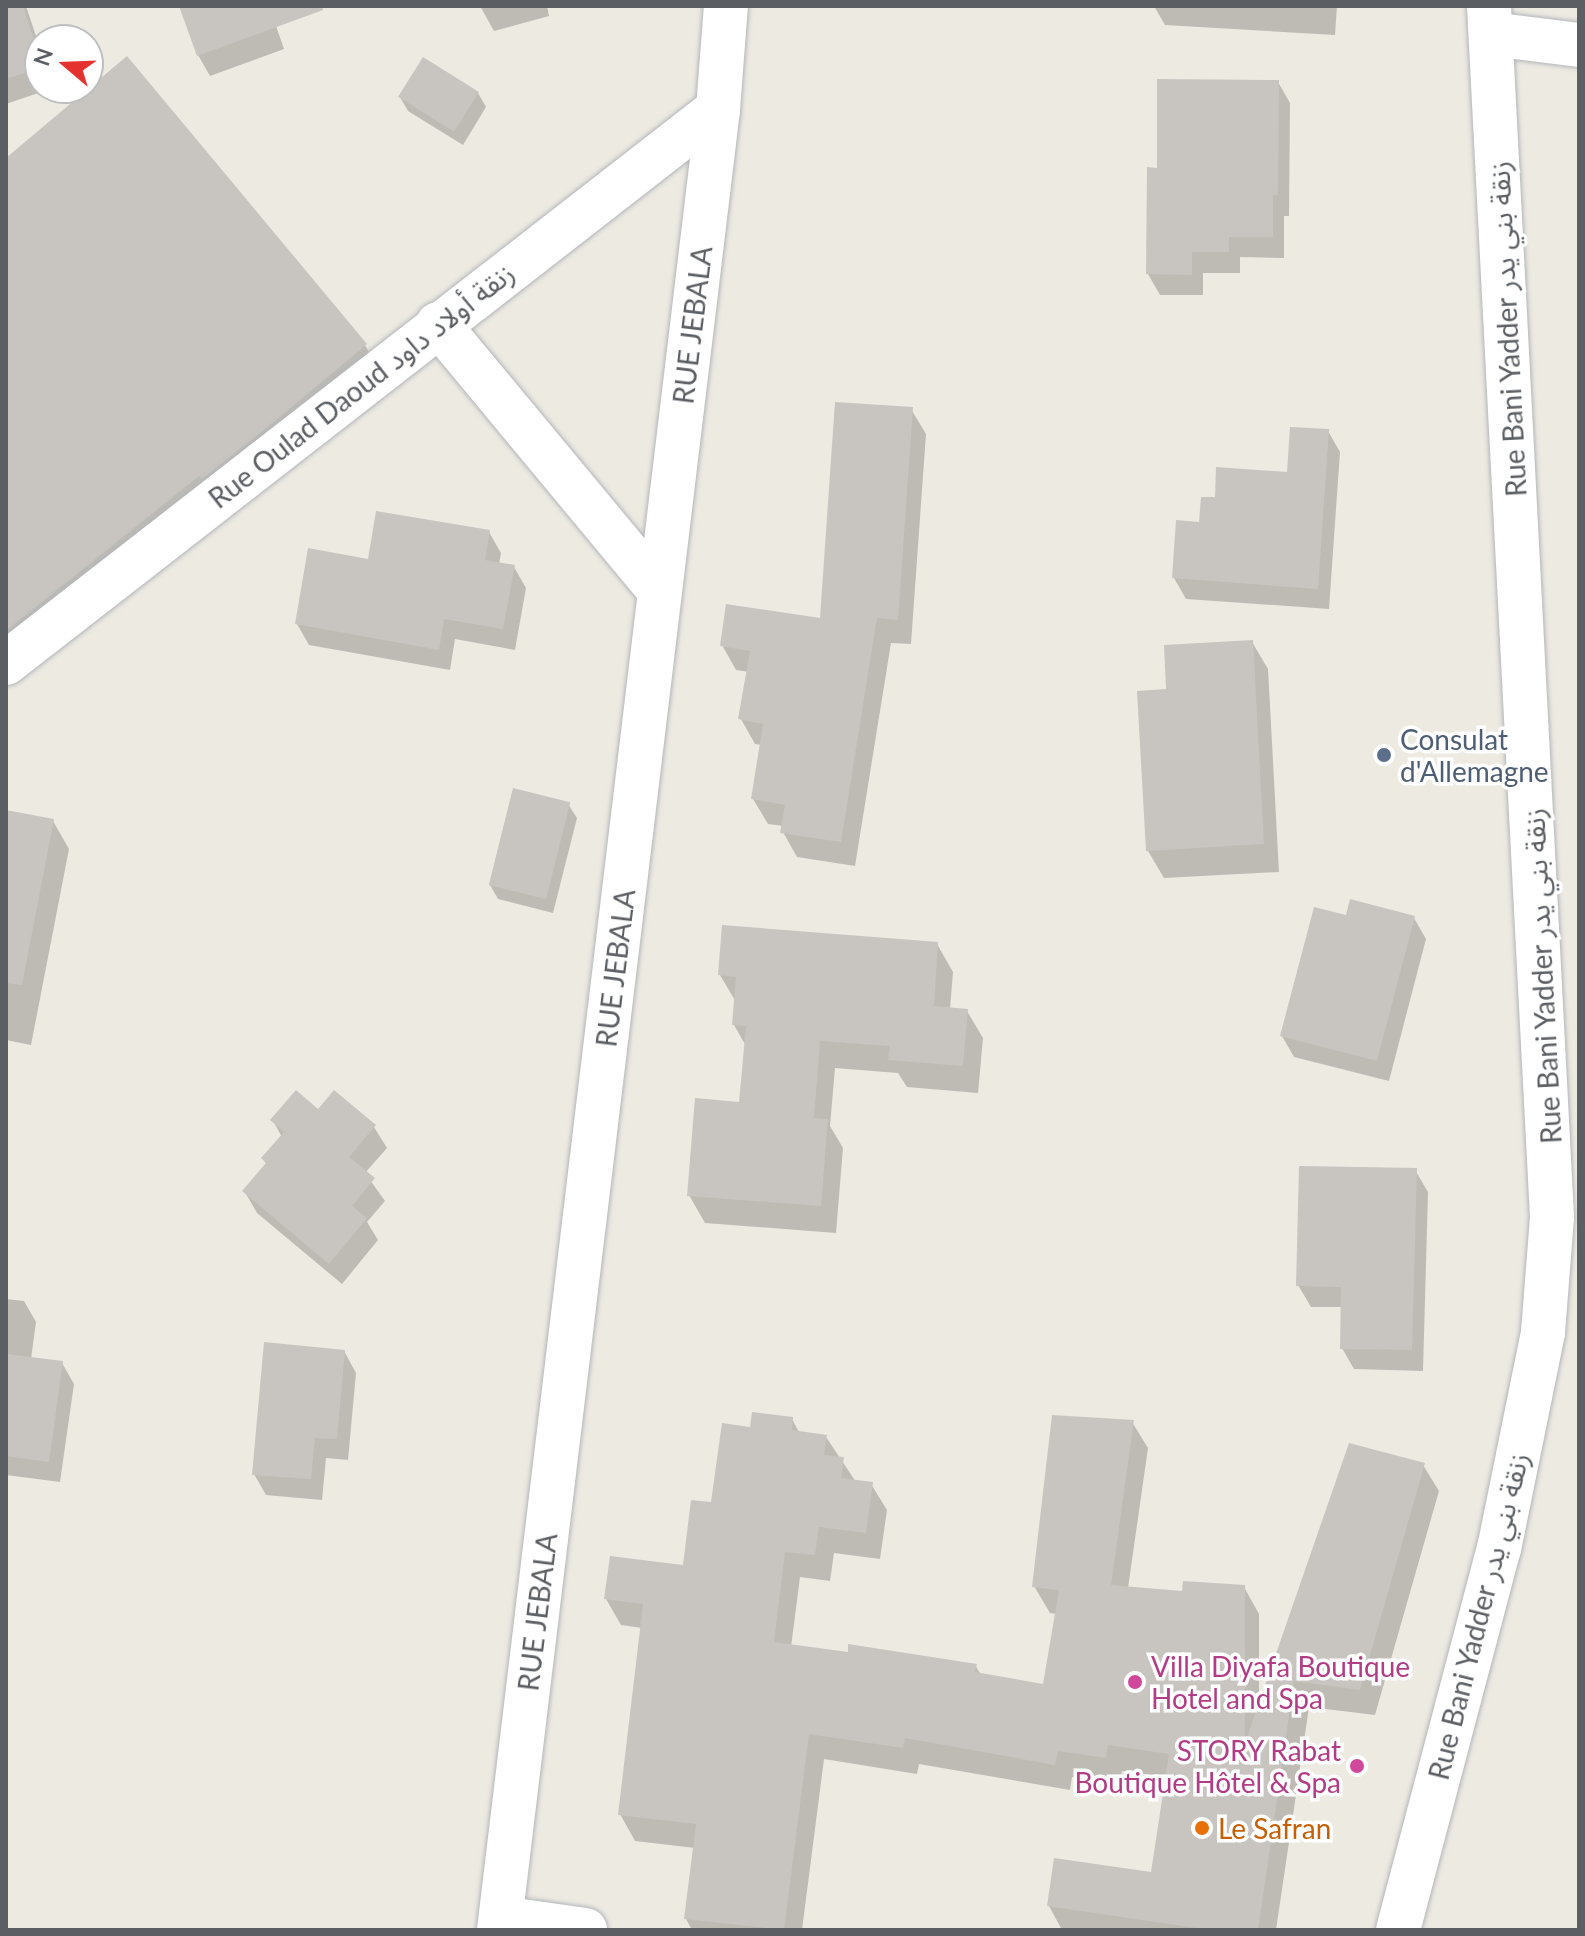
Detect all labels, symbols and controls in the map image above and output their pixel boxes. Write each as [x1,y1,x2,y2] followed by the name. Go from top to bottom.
[24,24,104,104] north arrow
[27,44,58,69] text: N
[1481,160,1533,498] street label: Rue Bani Yadder زنقة بني يدر
[666,244,718,406] street label: RUE JEBALA
[202,255,520,515] street label: Rue Oulad Daoud زنقة أولاد داود
[1400,722,1549,788] place label: Consulat d'Allemagne
[1375,746,1393,764] marker: Consulat d'Allemagne
[1516,807,1568,1145] street label: Rue Bani Yadder زنقة بني يدر
[589,887,641,1049] street label: RUE JEBALA
[1421,1448,1535,1784] street label: Rue Bani Yadder زنقة بني يدر
[511,1531,563,1693] street label: RUE JEBALA
[1151,1649,1410,1715] place label: Villa Diyafa Boutique Hotel and Spa
[1126,1673,1144,1691] marker: Villa Diyafa Boutique Hotel and Spa
[1074,1733,1341,1799] place label: STORY Rabat Boutique Hôtel & Spa
[1348,1757,1366,1775] marker: STORY Rabat Boutique Hôtel & Spa
[1218,1811,1331,1845] place label: Le Safran
[1193,1819,1211,1837] marker: Le Safran

